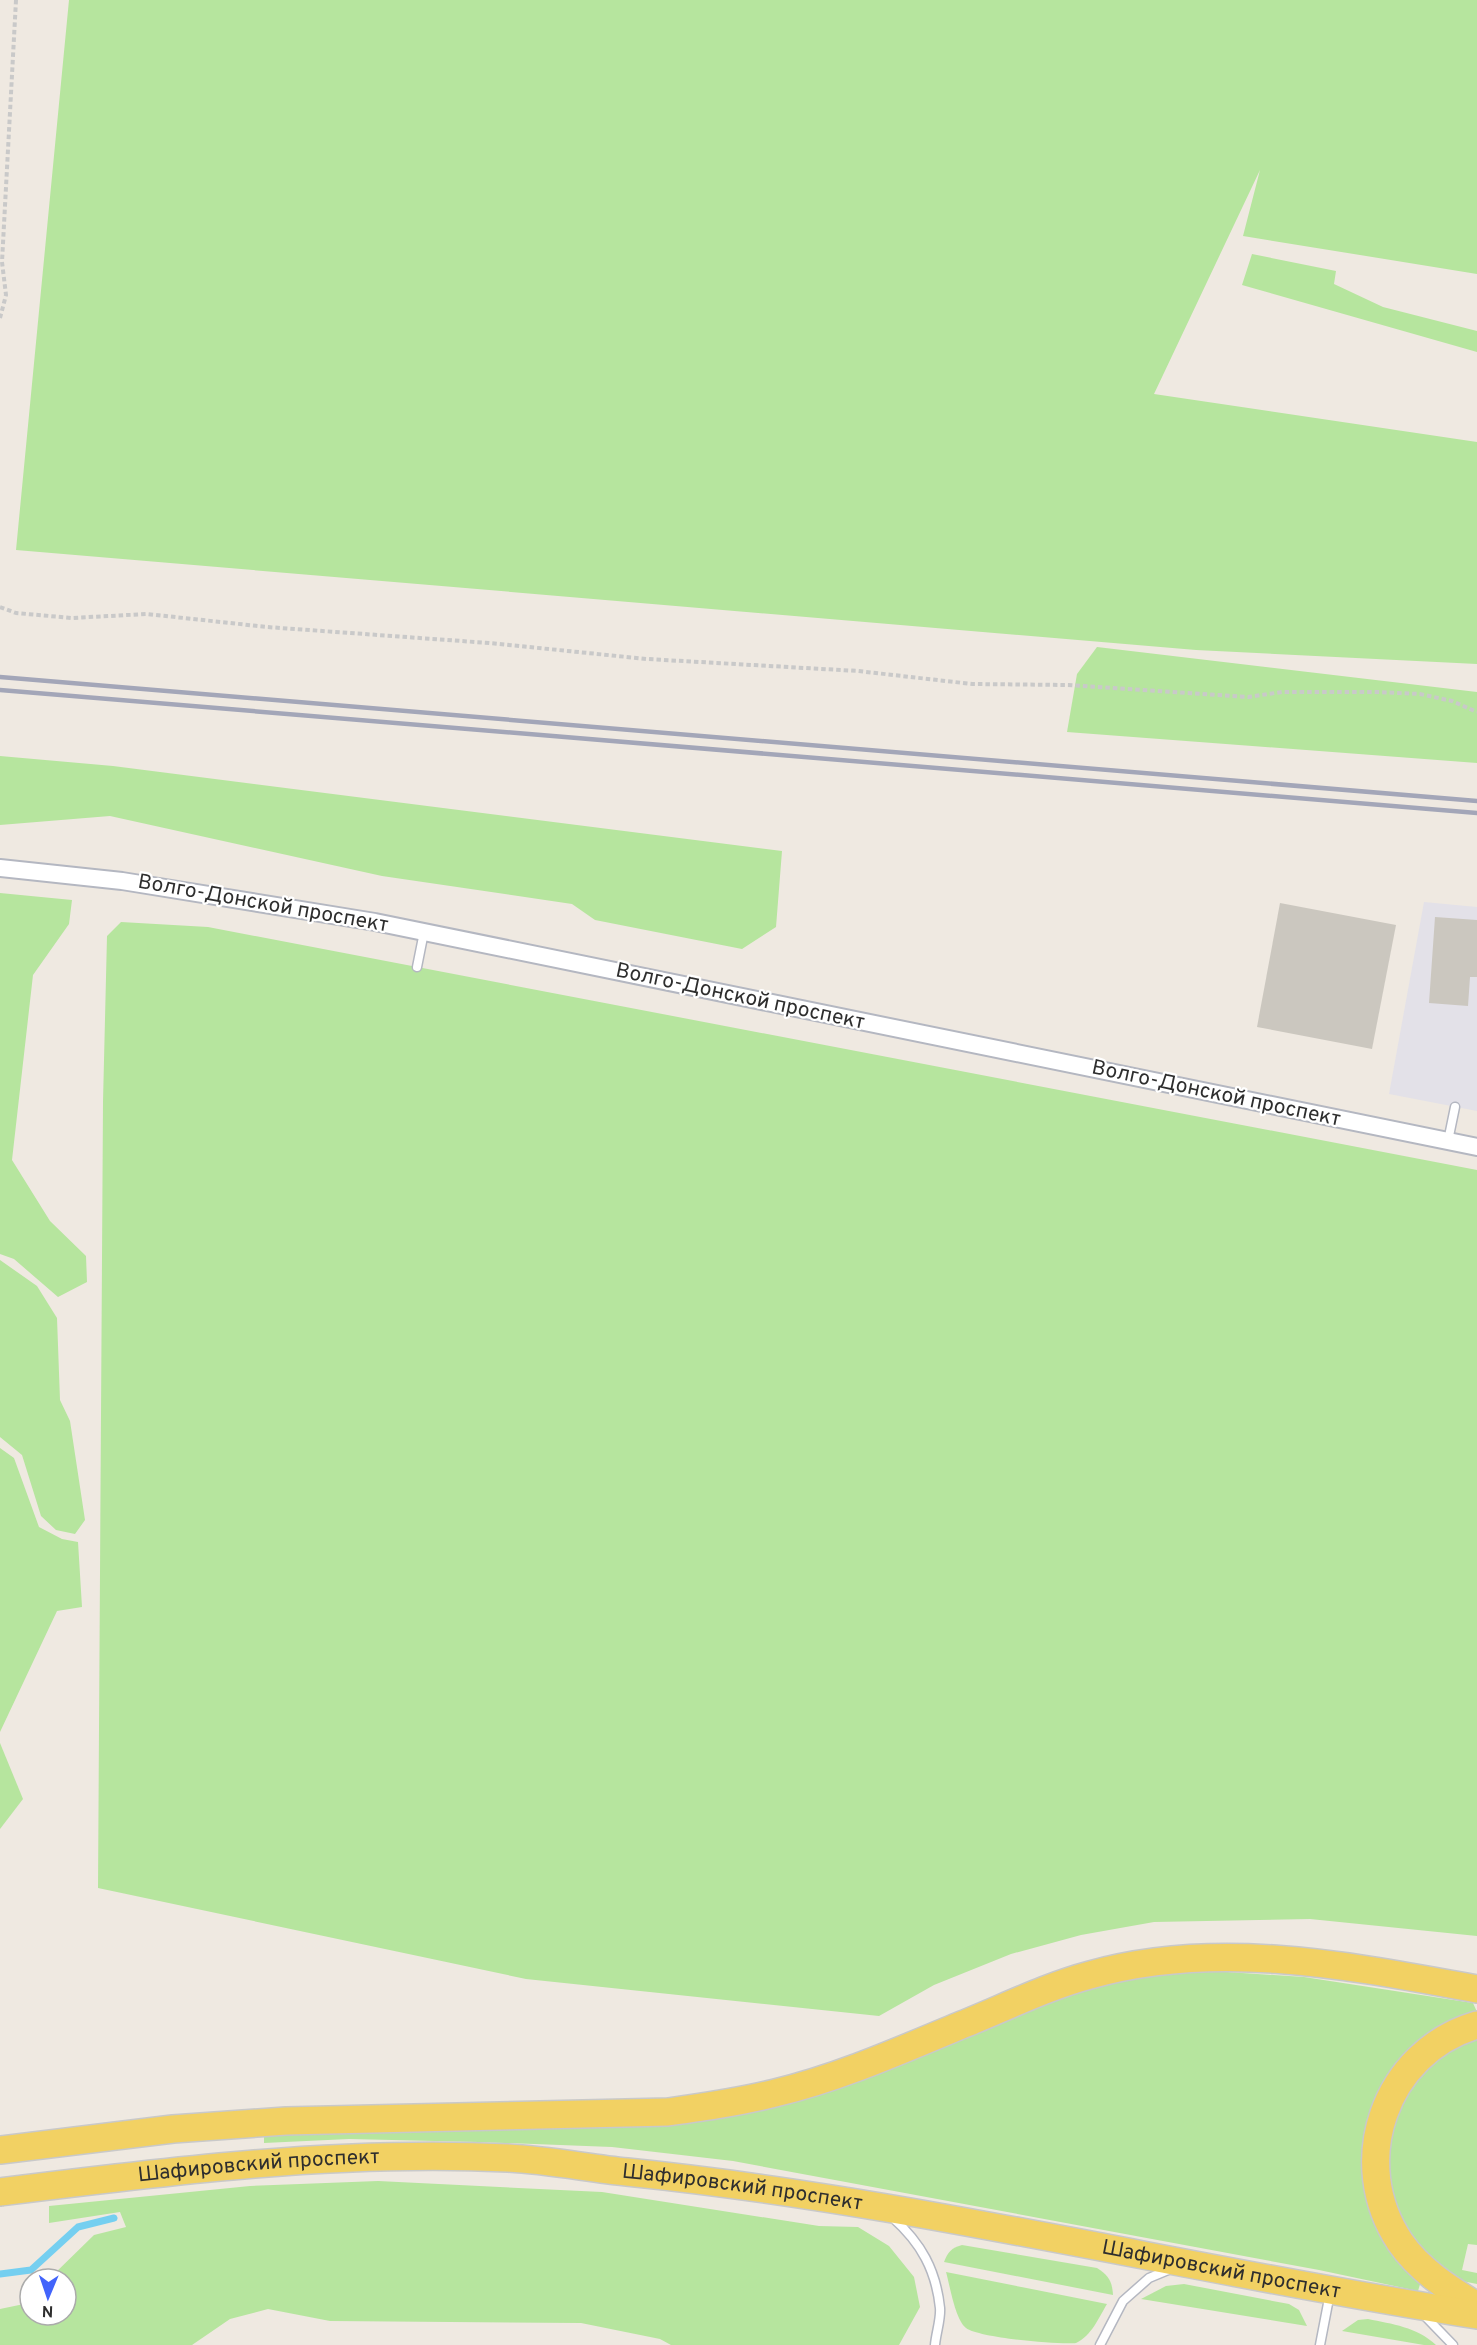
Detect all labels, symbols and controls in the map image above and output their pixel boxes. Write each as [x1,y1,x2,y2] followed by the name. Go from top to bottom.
[136,869,390,939] street label: Волго-Донской проспект
[613,957,867,1037] street label: Волго-Донской проспект
[1089,1054,1343,1134] street label: Волго-Донской проспект
[136,2144,380,2189] street label: Шафировский проспект
[621,2158,865,2217] street label: Шафировский проспект
[1099,2234,1343,2305] street label: Шафировский проспект
[18,2267,78,2327] north arrow
[41,2300,54,2320] text: N

